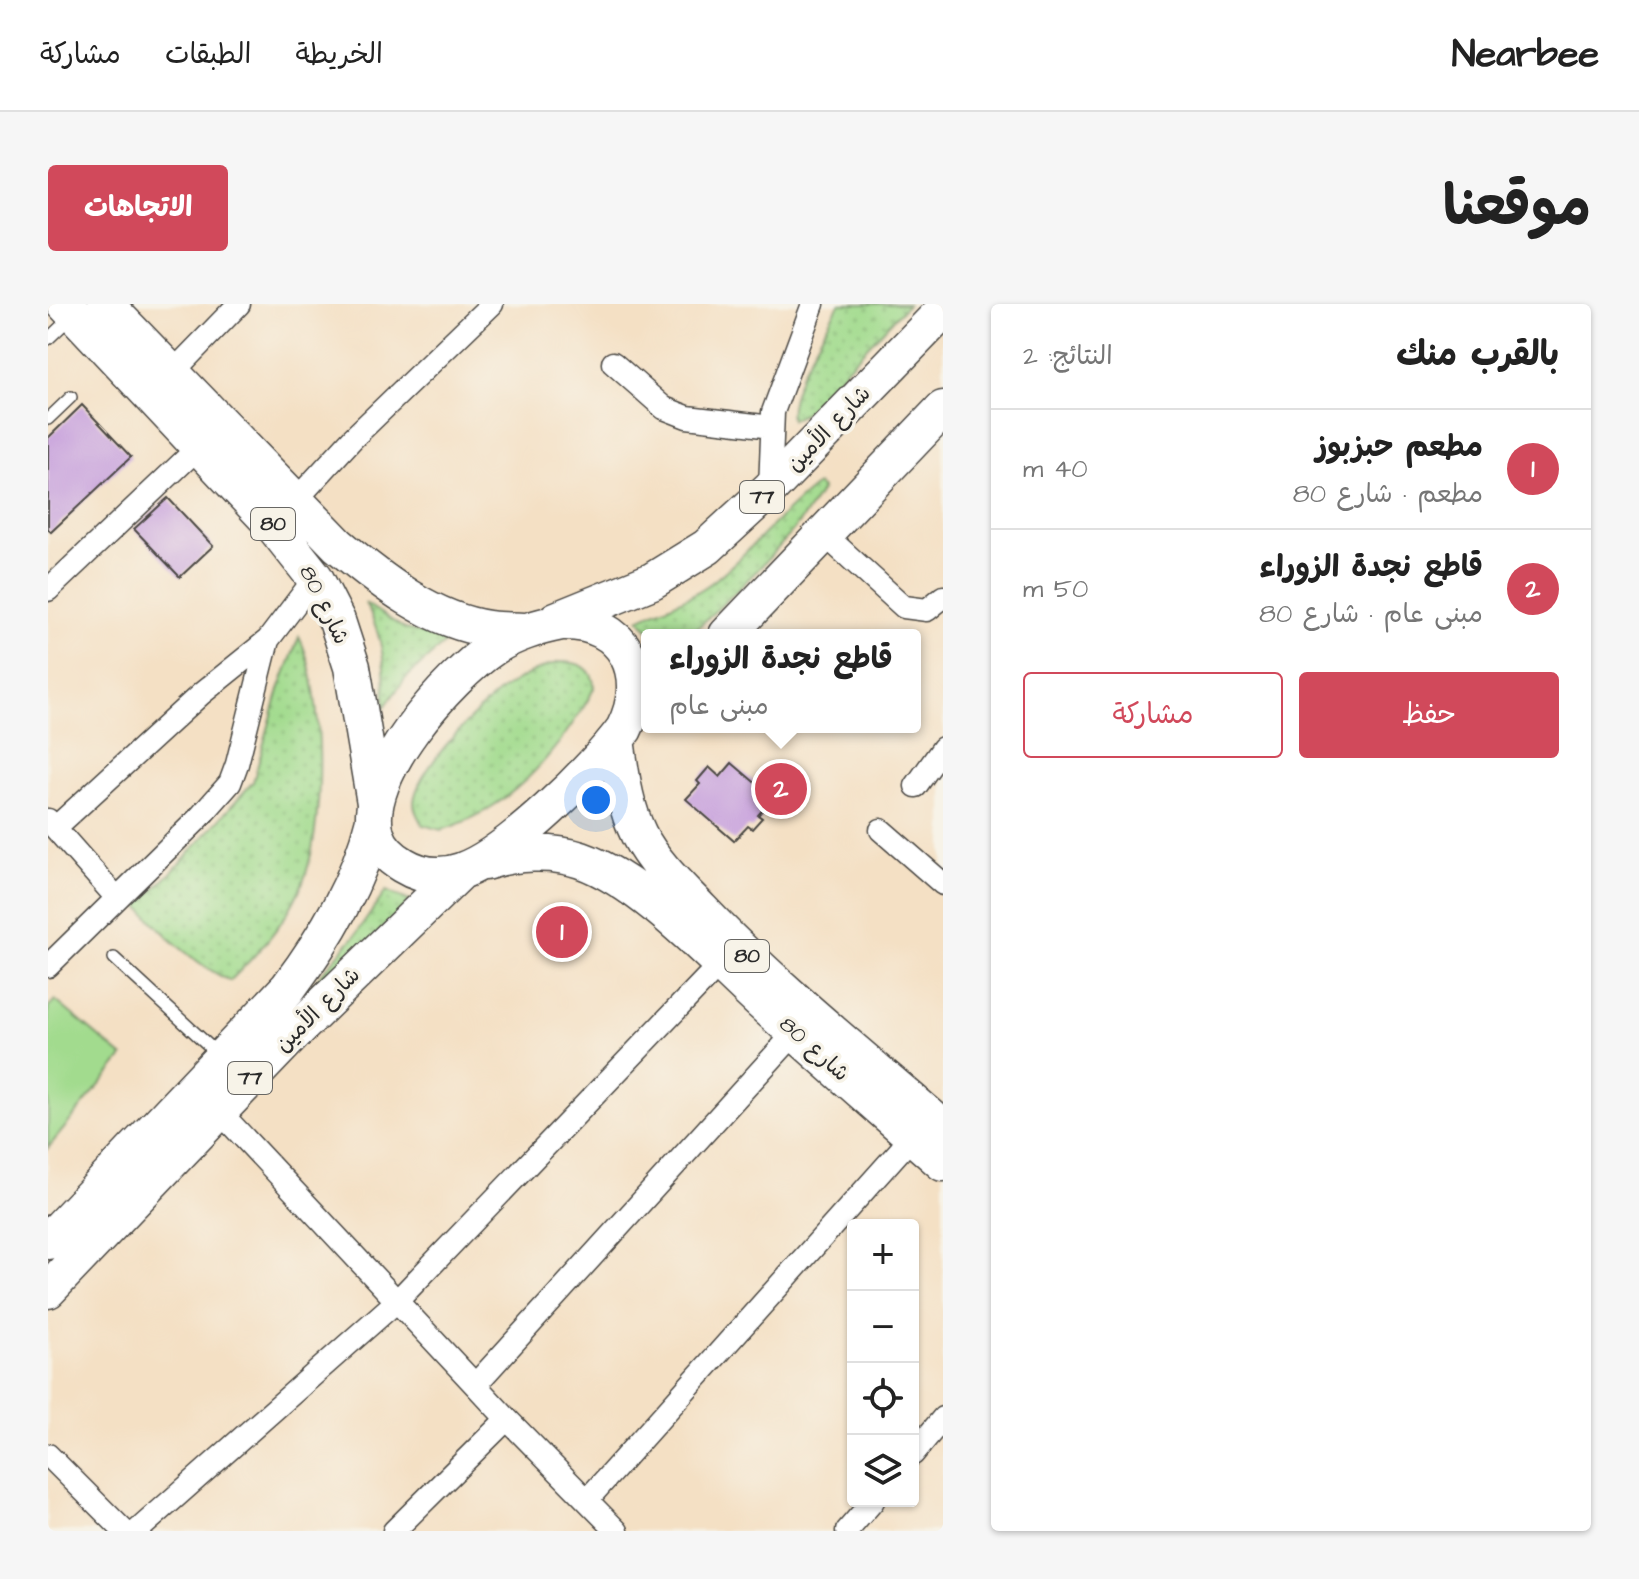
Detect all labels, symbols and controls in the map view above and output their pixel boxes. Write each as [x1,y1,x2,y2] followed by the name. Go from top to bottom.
[1452,29,1599,81] text: Nearbee
[40,35,121,74] text: مشاركة
[165,35,251,74] text: الطبقات
[295,35,383,74] text: الخريطة
[48,165,228,251] button: الاتجاهات
[1443,169,1591,247] text: موقعنا
[1396,331,1559,379] text: بالقرب منك
[1023,338,1113,374] text: النتائج: 2
[779,378,878,479] street label: شارع الأمين
[1316,426,1483,468] text: مطعم حبزبوز
[1023,451,1088,487] text: 40 m
[1531,451,1535,487] text: 1
[1293,476,1483,512] text: مطعم · شارع 80
[740,481,784,513] road number: 77
[251,508,295,540] road number: 80
[1259,546,1483,588] text: قاطع نجدة الزوراء
[292,560,356,650] street label: شارع 80
[1023,571,1088,607] text: 50 m
[1526,571,1540,607] text: 2
[1259,596,1483,632] text: مبنى عام · شارع 80
[641,629,921,733] popup
[669,638,893,680] text: قاطع نجدة الزوراء
[1023,672,1283,758] button: مشاركة
[1299,672,1559,758] button: حفظ
[669,688,769,724] text: مبنى عام
[755,759,807,819] pin: 2
[576,780,616,820] your location
[536,902,588,962] pin: 1
[725,940,769,972] road number: 80
[268,960,368,1060] street label: شارع الأمين
[772,1009,856,1089] street label: شارع 80
[228,1062,272,1094] road number: 77
[847,1219,919,1507] map controls
[847,1219,919,1291] button: +
[847,1291,919,1363] button: −
[847,1363,919,1435] button: locate
[847,1435,919,1507] button: layers

